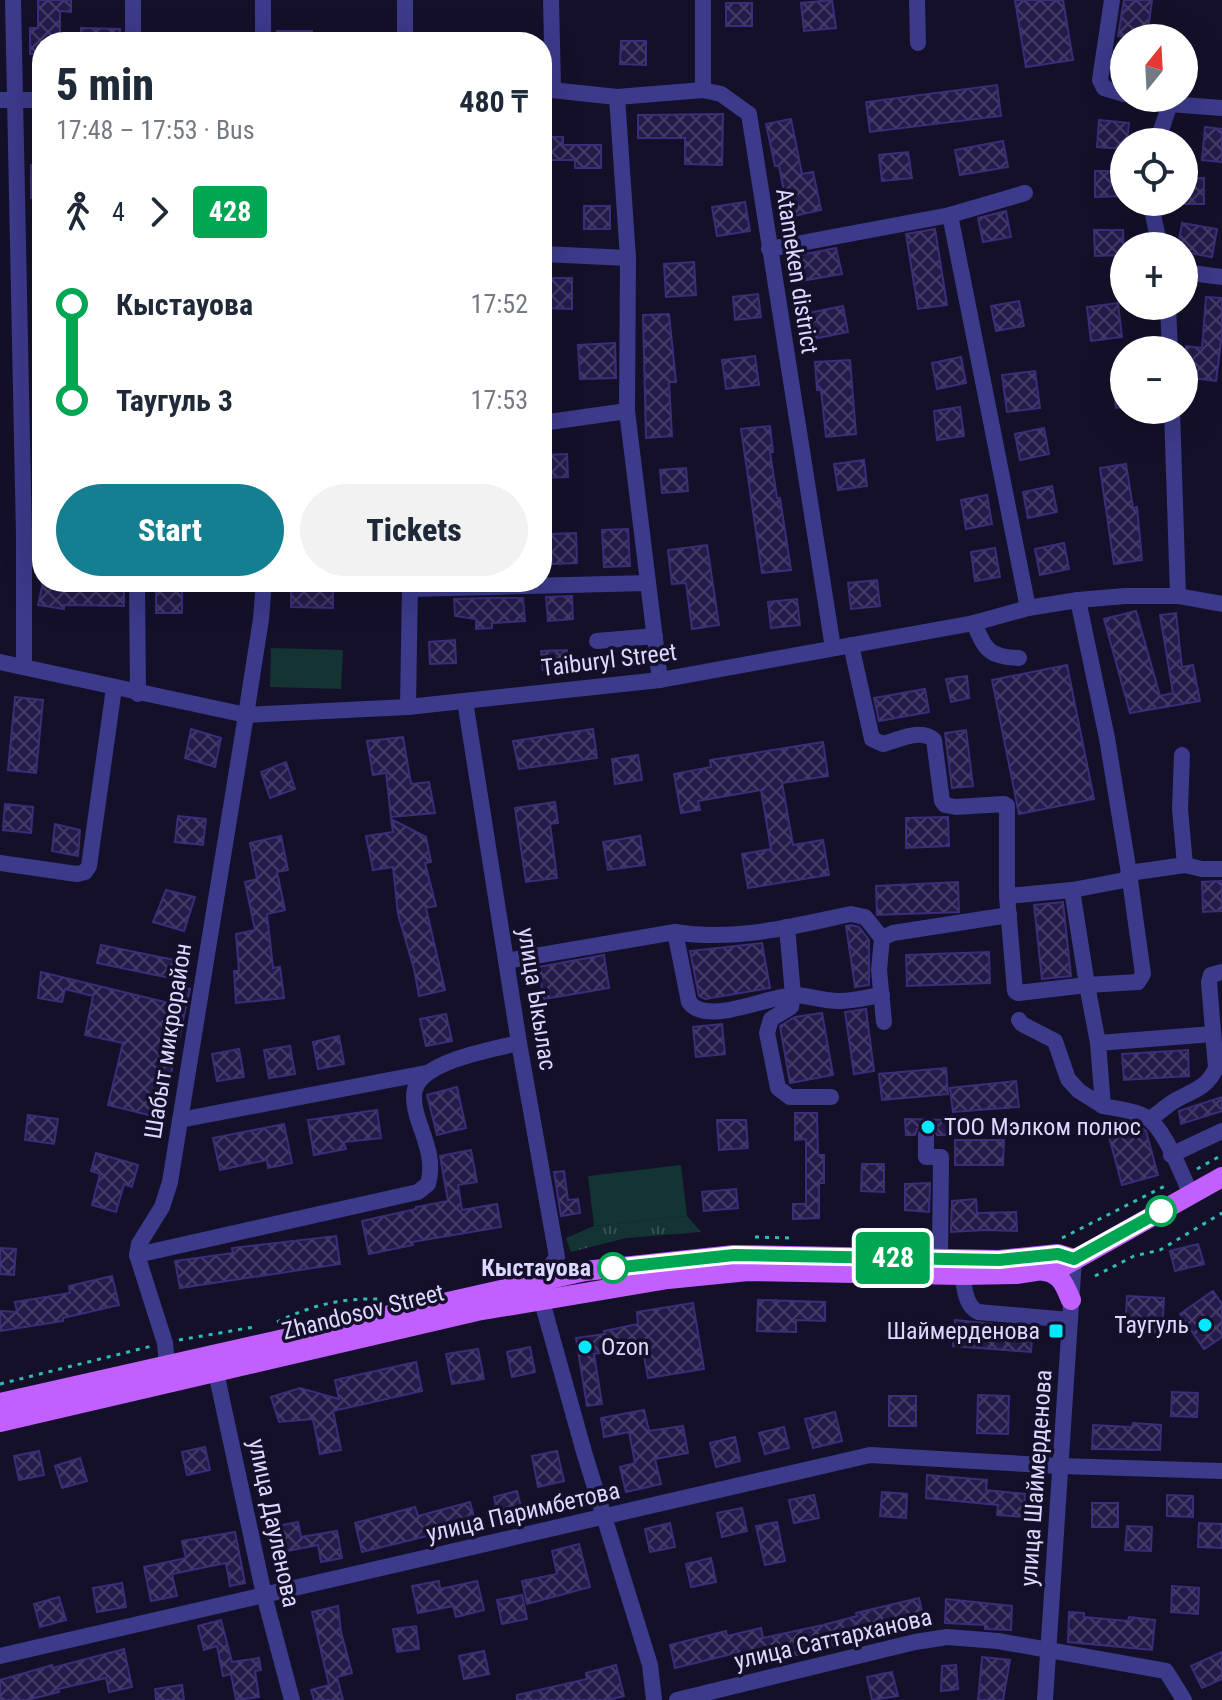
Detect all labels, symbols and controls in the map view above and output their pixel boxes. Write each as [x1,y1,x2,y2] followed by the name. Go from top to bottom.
[1110,24,1198,112] north arrow
[1110,24,1198,424] map controls
[56,59,154,111] text: 5 min
[459,84,528,119] text: 480 ₸
[56,115,255,145] text: 17:48 – 17:53 · Bus
[1110,128,1198,216] button: locate
[770,186,824,356] street label: Atameken district
[56,190,100,234] icon: walk
[137,190,181,234] icon: forward
[209,195,251,228] text: 428
[112,197,125,227] text: 4
[1110,232,1198,320] button: +
[116,287,253,322] text: Кыстауова
[471,289,528,319] text: 17:52
[1110,336,1198,424] button: −
[116,383,233,418] text: Таугуль 3
[471,385,528,415] text: 17:53
[56,484,284,576] button: Start
[300,484,528,576] button: Tickets
[540,638,678,682] street label: Taiburyl Street
[512,925,562,1073] street label: улица Ыкылас
[139,941,197,1141] street label: Шабыт микрорайон
[944,1113,1141,1141] place label: ТОО Мэлком полюс
[919,1118,937,1136] marker: ТОО Мэлком полюс
[1146,1196,1176,1226] unlabelled marker
[847,1232,939,1284] line badge: 428
[872,1241,914,1274] text: 428
[598,1253,628,1283] marker: Кыстауова
[481,1254,591,1282] place label: Кыстауова
[279,1278,447,1346] street label: Zhandosov Street
[1114,1311,1189,1339] place label: Таугуль
[1196,1316,1214,1334] marker: Таугуль
[886,1317,1040,1345] place label: Шаймерденова
[1047,1322,1065,1340] marker: Шаймерденова
[601,1333,649,1361] place label: Ozon
[576,1338,594,1356] marker: Ozon
[1014,1369,1058,1587] street label: улица Шаймерденова
[242,1436,306,1610] street label: улица Дауленова
[424,1476,622,1548] street label: улица Паримбетова
[732,1603,934,1675] street label: улица Саттарханова

